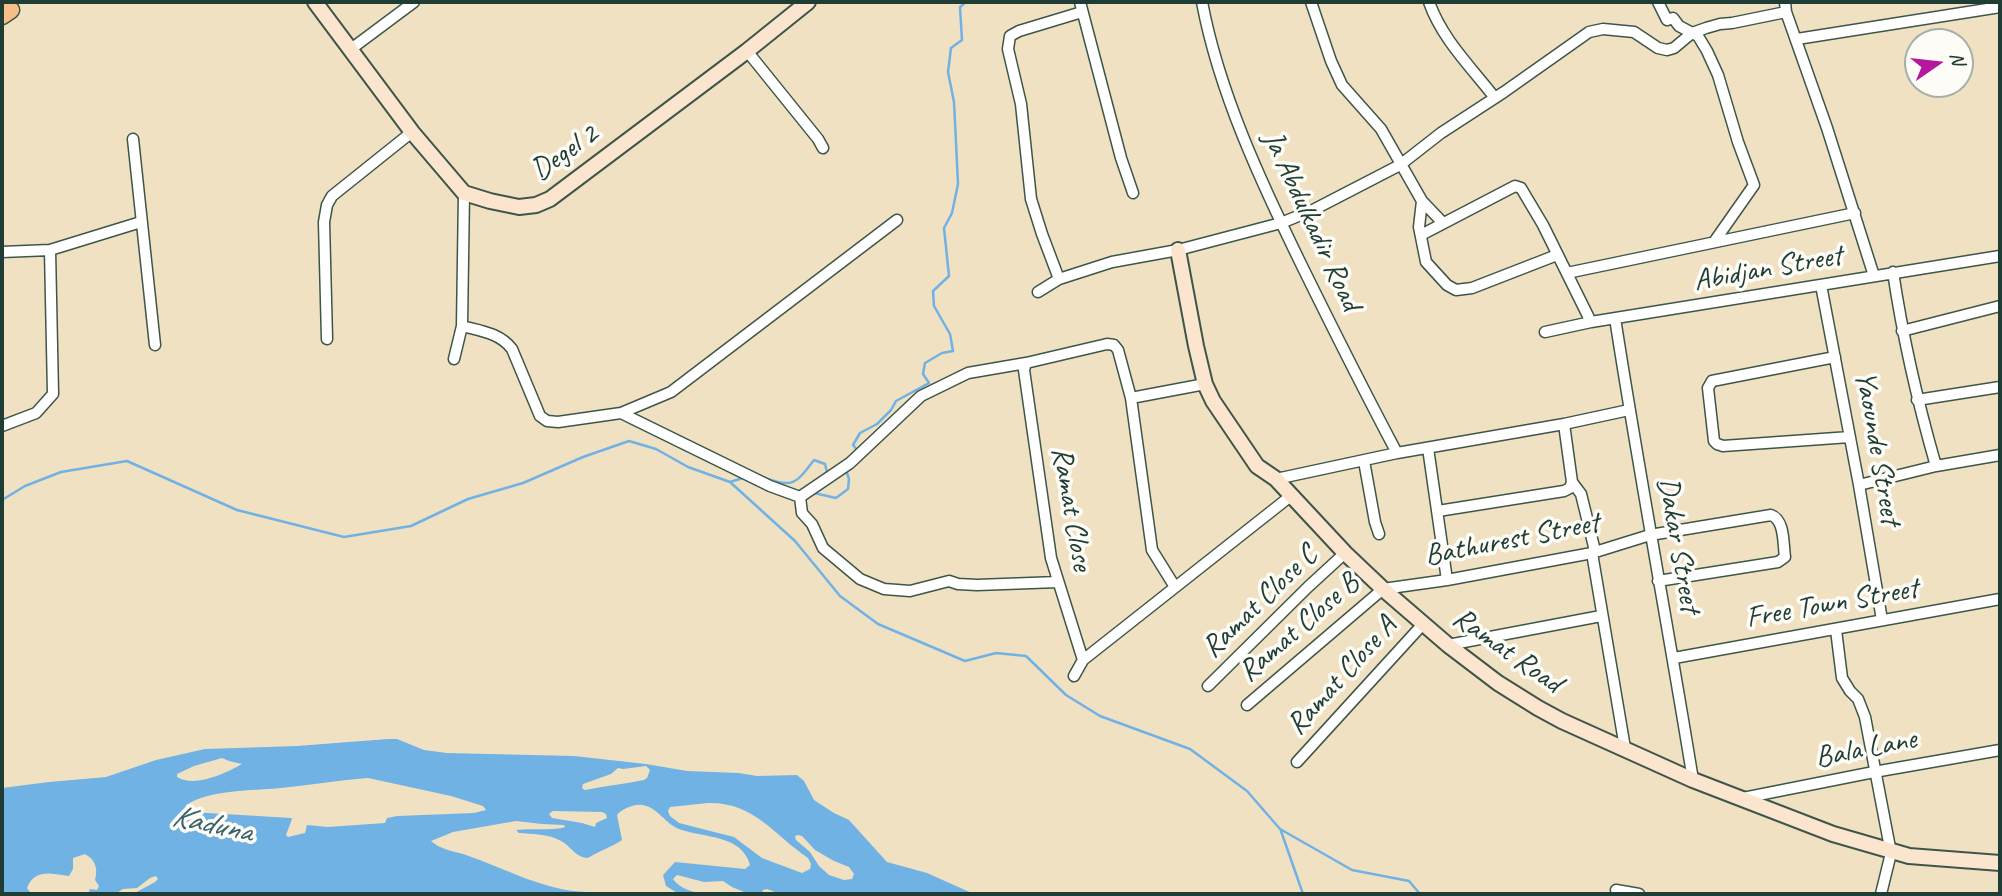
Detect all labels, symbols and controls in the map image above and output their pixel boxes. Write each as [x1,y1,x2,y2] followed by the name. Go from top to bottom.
[1904,28,1974,98] north arrow
[1944,50,1971,67] text: N
[525,117,605,189] street label: Degel 2
[1254,125,1368,317] street label: Ja Abdulkadir Road
[1691,238,1845,300] street label: Abidjan Street
[1846,368,1908,528] street label: Yaounde Street
[1042,444,1100,574] street label: Ramat Close
[1648,474,1708,616] street label: Dakar Street
[1422,505,1602,575] street label: Bathurest Street
[1195,538,1325,666] street label: Ramat Close C
[1231,566,1367,690] street label: Ramat Close B
[1743,571,1921,637] street label: Free Town Street
[1445,600,1569,702] street label: Ramat Road
[1279,609,1405,743] street label: Ramat Close A
[1812,722,1920,776] street label: Bala Lane
[169,798,255,852] water label: Kaduna

